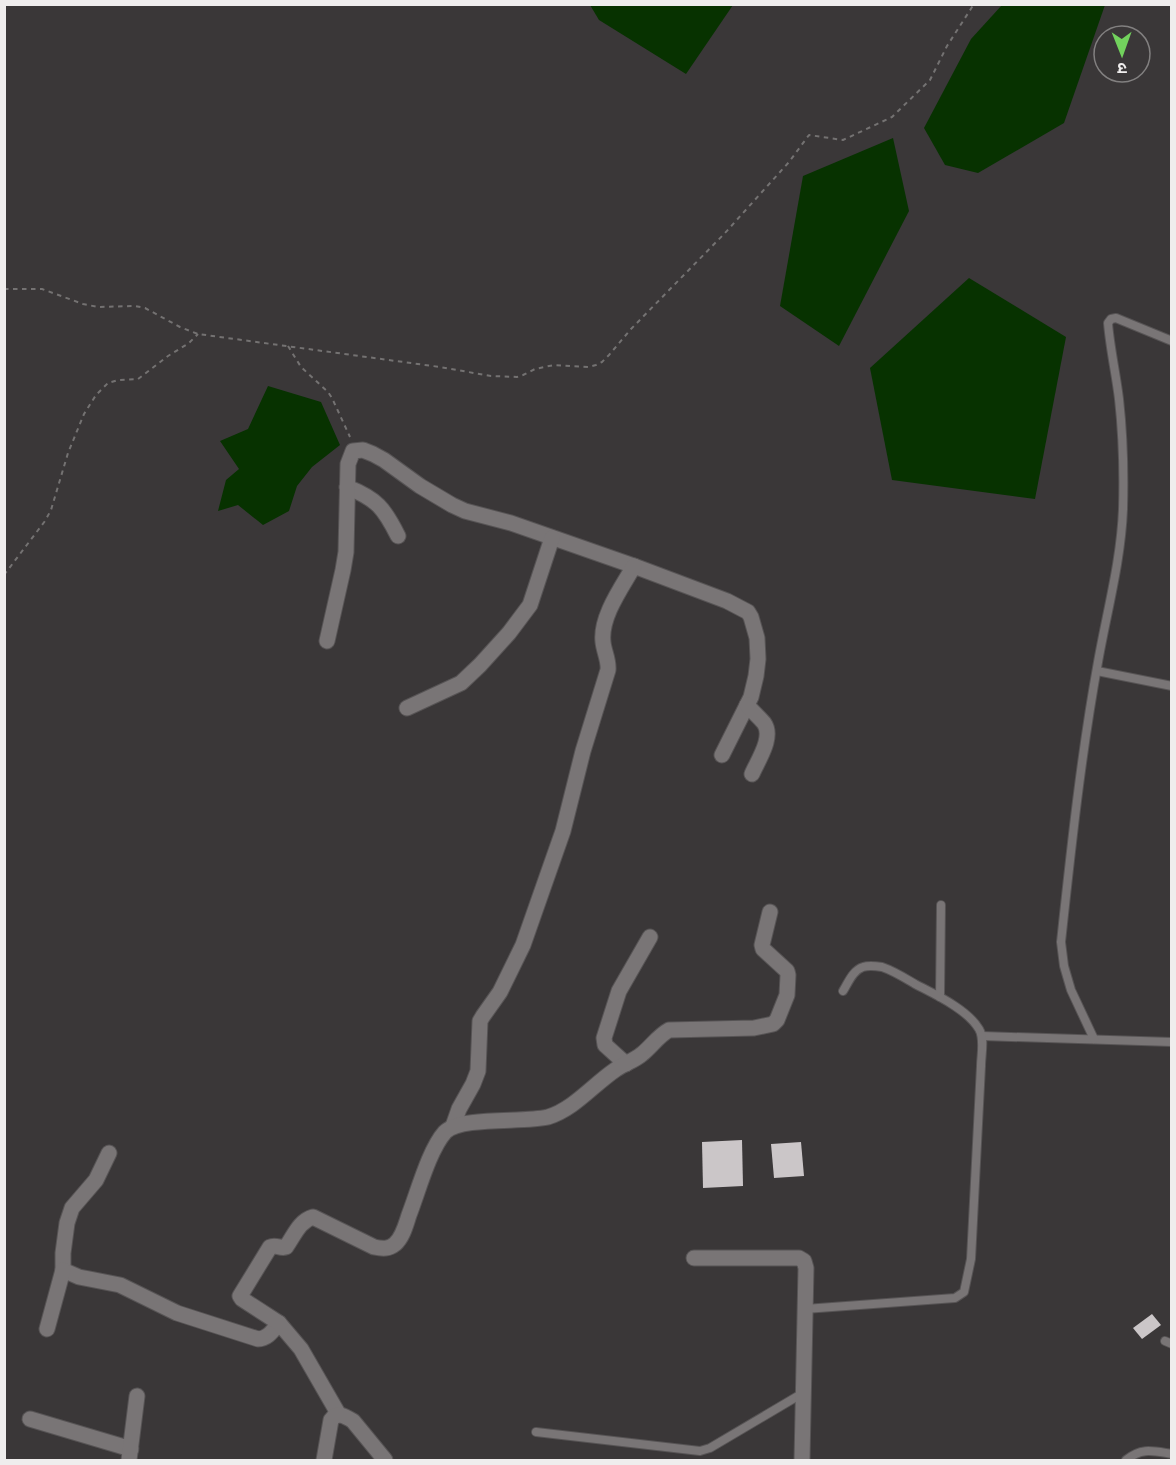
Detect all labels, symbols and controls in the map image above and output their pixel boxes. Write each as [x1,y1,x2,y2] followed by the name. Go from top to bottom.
[1092,24,1152,84] north arrow
[1117,59,1127,78] text: उ

